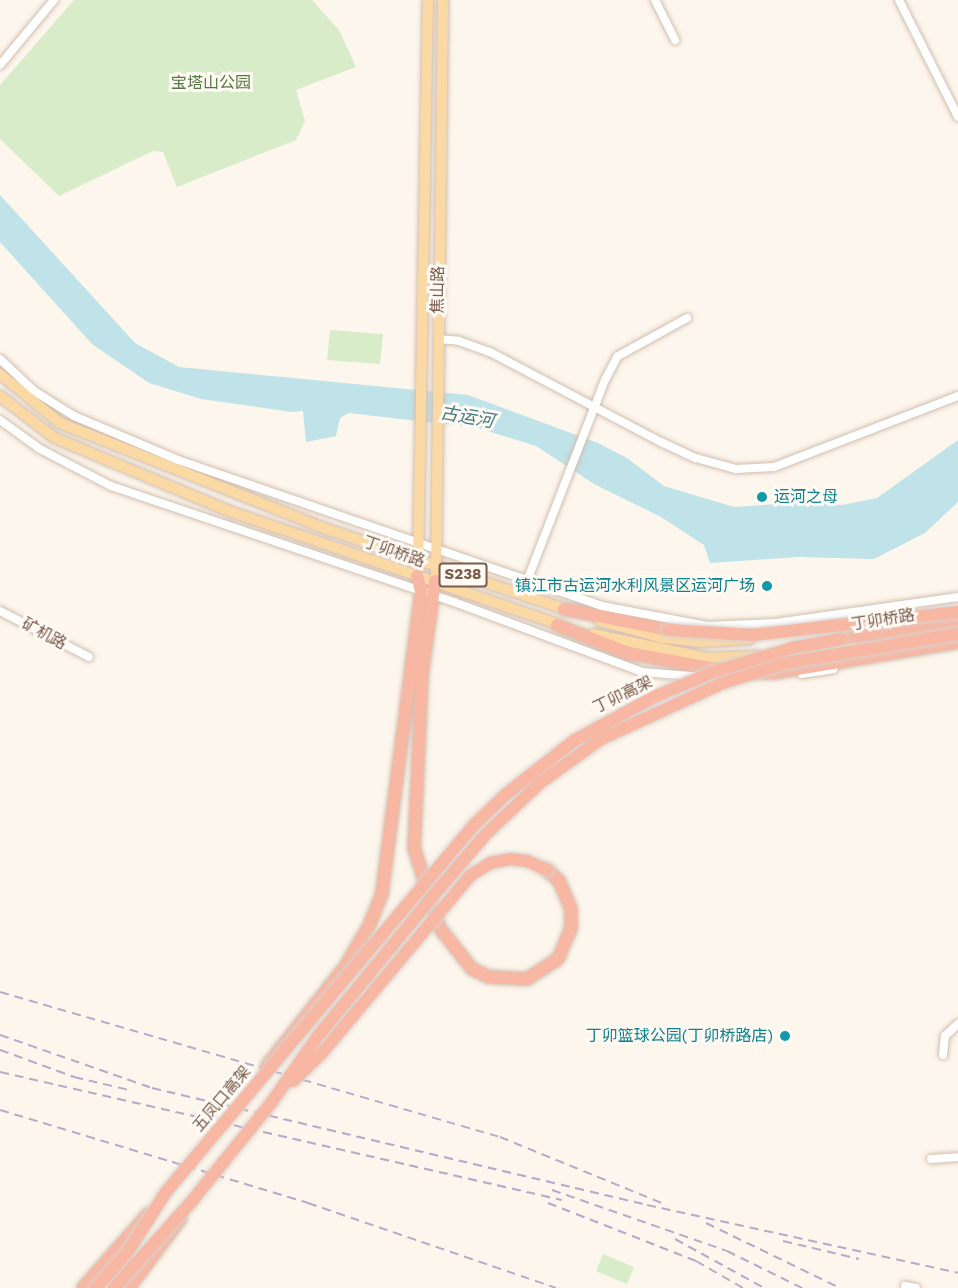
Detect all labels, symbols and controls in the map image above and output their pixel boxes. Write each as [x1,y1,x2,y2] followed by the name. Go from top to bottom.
[171,73,251,93] park label: 宝塔山公园
[428,266,448,314] street label: 焦山路
[439,402,495,432] water label: 古运河
[774,487,838,507] place label: 运河之母
[755,490,769,504] marker: 运河之母
[361,533,427,571] street label: 丁卯桥路
[438,563,488,587] road number: S238
[515,576,755,596] place label: 镇江市古运河水利风景区运河广场
[760,579,774,593] marker: 镇江市古运河水利风景区运河广场
[850,606,916,634] street label: 丁卯桥路
[18,614,70,654] street label: 矿机路
[590,672,656,718] street label: 丁卯高架
[586,1026,773,1046] place label: 丁卯篮球公园(丁卯桥路店)
[778,1029,792,1043] marker: 丁卯篮球公园(丁卯桥路店)
[189,1062,255,1136] street label: 五凤口高架

